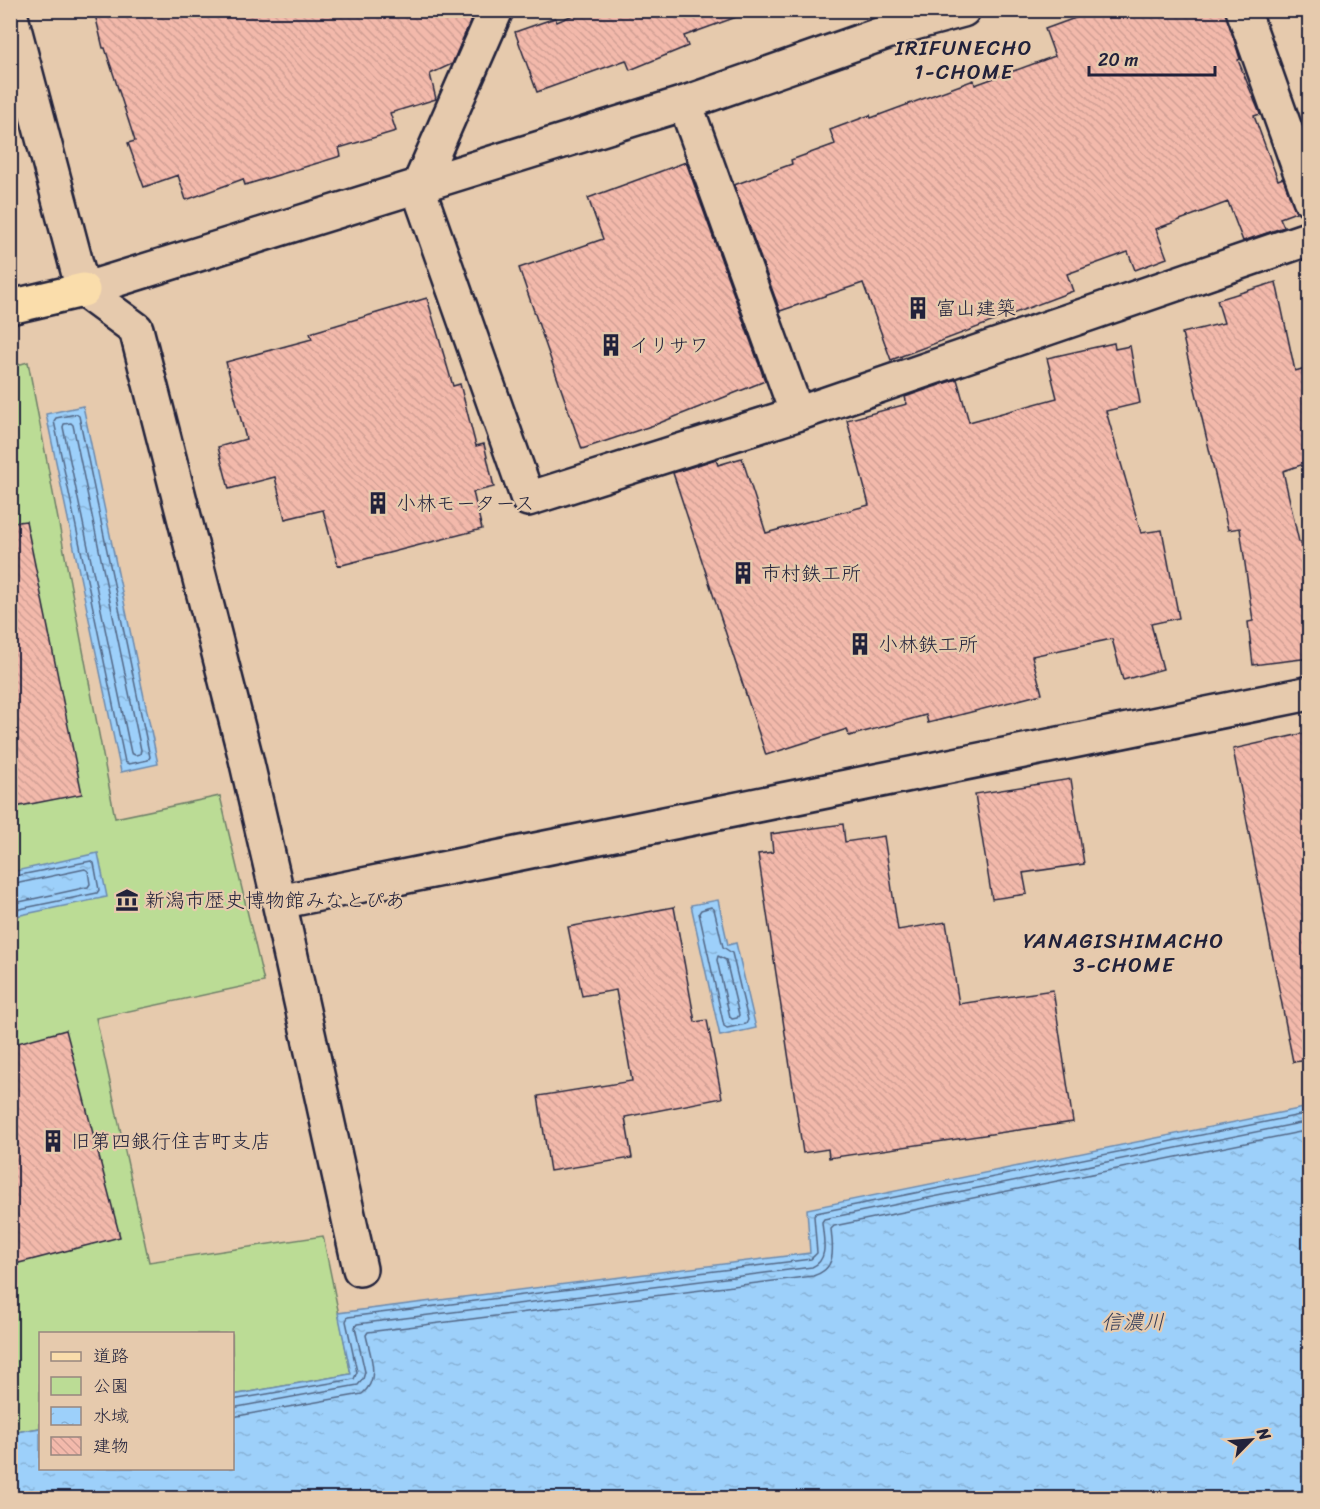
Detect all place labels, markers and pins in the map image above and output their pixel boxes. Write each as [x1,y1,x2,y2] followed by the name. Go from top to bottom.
[936,291,1016,326] place label: 富山建築
[905,295,931,321] building icon: 富山建築
[629,328,709,363] place label: イリサワ
[598,332,624,358] building icon: イリサワ
[396,486,534,521] place label: 小林モータース
[365,490,391,516] building icon: 小林モータース
[761,556,861,591] place label: 市村鉄工所
[730,560,756,586] building icon: 市村鉄工所
[878,627,978,662] place label: 小林鉄工所
[847,631,873,657] building icon: 小林鉄工所
[145,883,405,918] place label: 新潟市歴史博物館みなとぴあ
[114,887,140,913] museum icon: 新潟市歴史博物館みなとぴあ
[71,1124,271,1159] place label: 旧第四銀行住吉町支店
[40,1128,66,1154] building icon: 旧第四銀行住吉町支店

